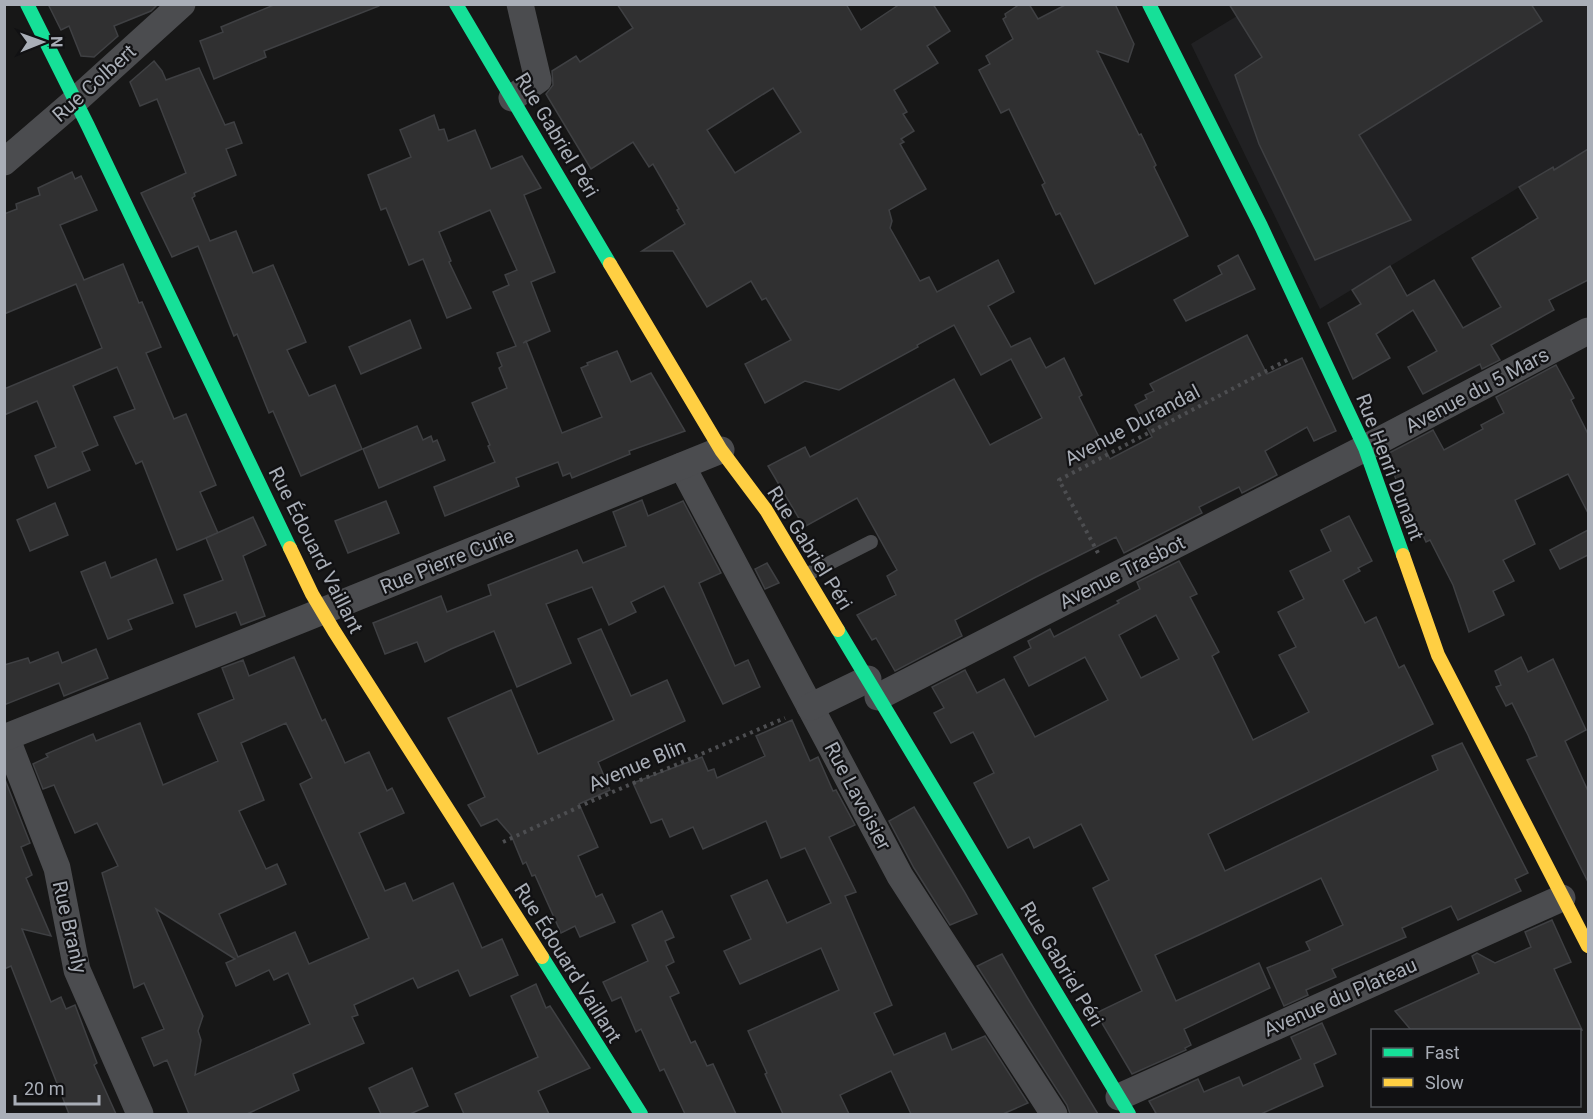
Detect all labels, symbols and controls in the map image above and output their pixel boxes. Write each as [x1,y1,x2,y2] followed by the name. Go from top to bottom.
[12,12,72,72] north arrow
[47,36,66,48] text: N
[47,39,141,127] street label: Rue Colbert
[510,68,604,202] street label: Rue Gabriel Péri
[1401,342,1553,438] street label: Avenue du 5 Mars
[1060,379,1204,471] street label: Avenue Durandal
[1351,390,1429,544] street label: Rue Henri Dunant
[264,463,368,637] street label: Rue Édouard Vaillant
[762,482,858,614] street label: Rue Gabriel Péri
[377,523,517,599] street label: Rue Pierre Curie
[1055,530,1189,614] street label: Avenue Trasbot
[585,734,689,796] street label: Avenue Blin
[820,738,897,854] street label: Rue Lavoisier
[48,878,92,976] street label: Rue Branly
[509,879,627,1047] street label: Rue Édouard Vaillant
[1015,897,1109,1031] street label: Rue Gabriel Péri
[1260,952,1420,1042] street label: Avenue du Plateau
[1371,1029,1581,1107] legend
[1425,1042,1460,1063] text: Fast
[15,1068,99,1106] scale bar
[1425,1072,1464,1093] text: Slow
[24,1078,64,1099] text: 20 m

